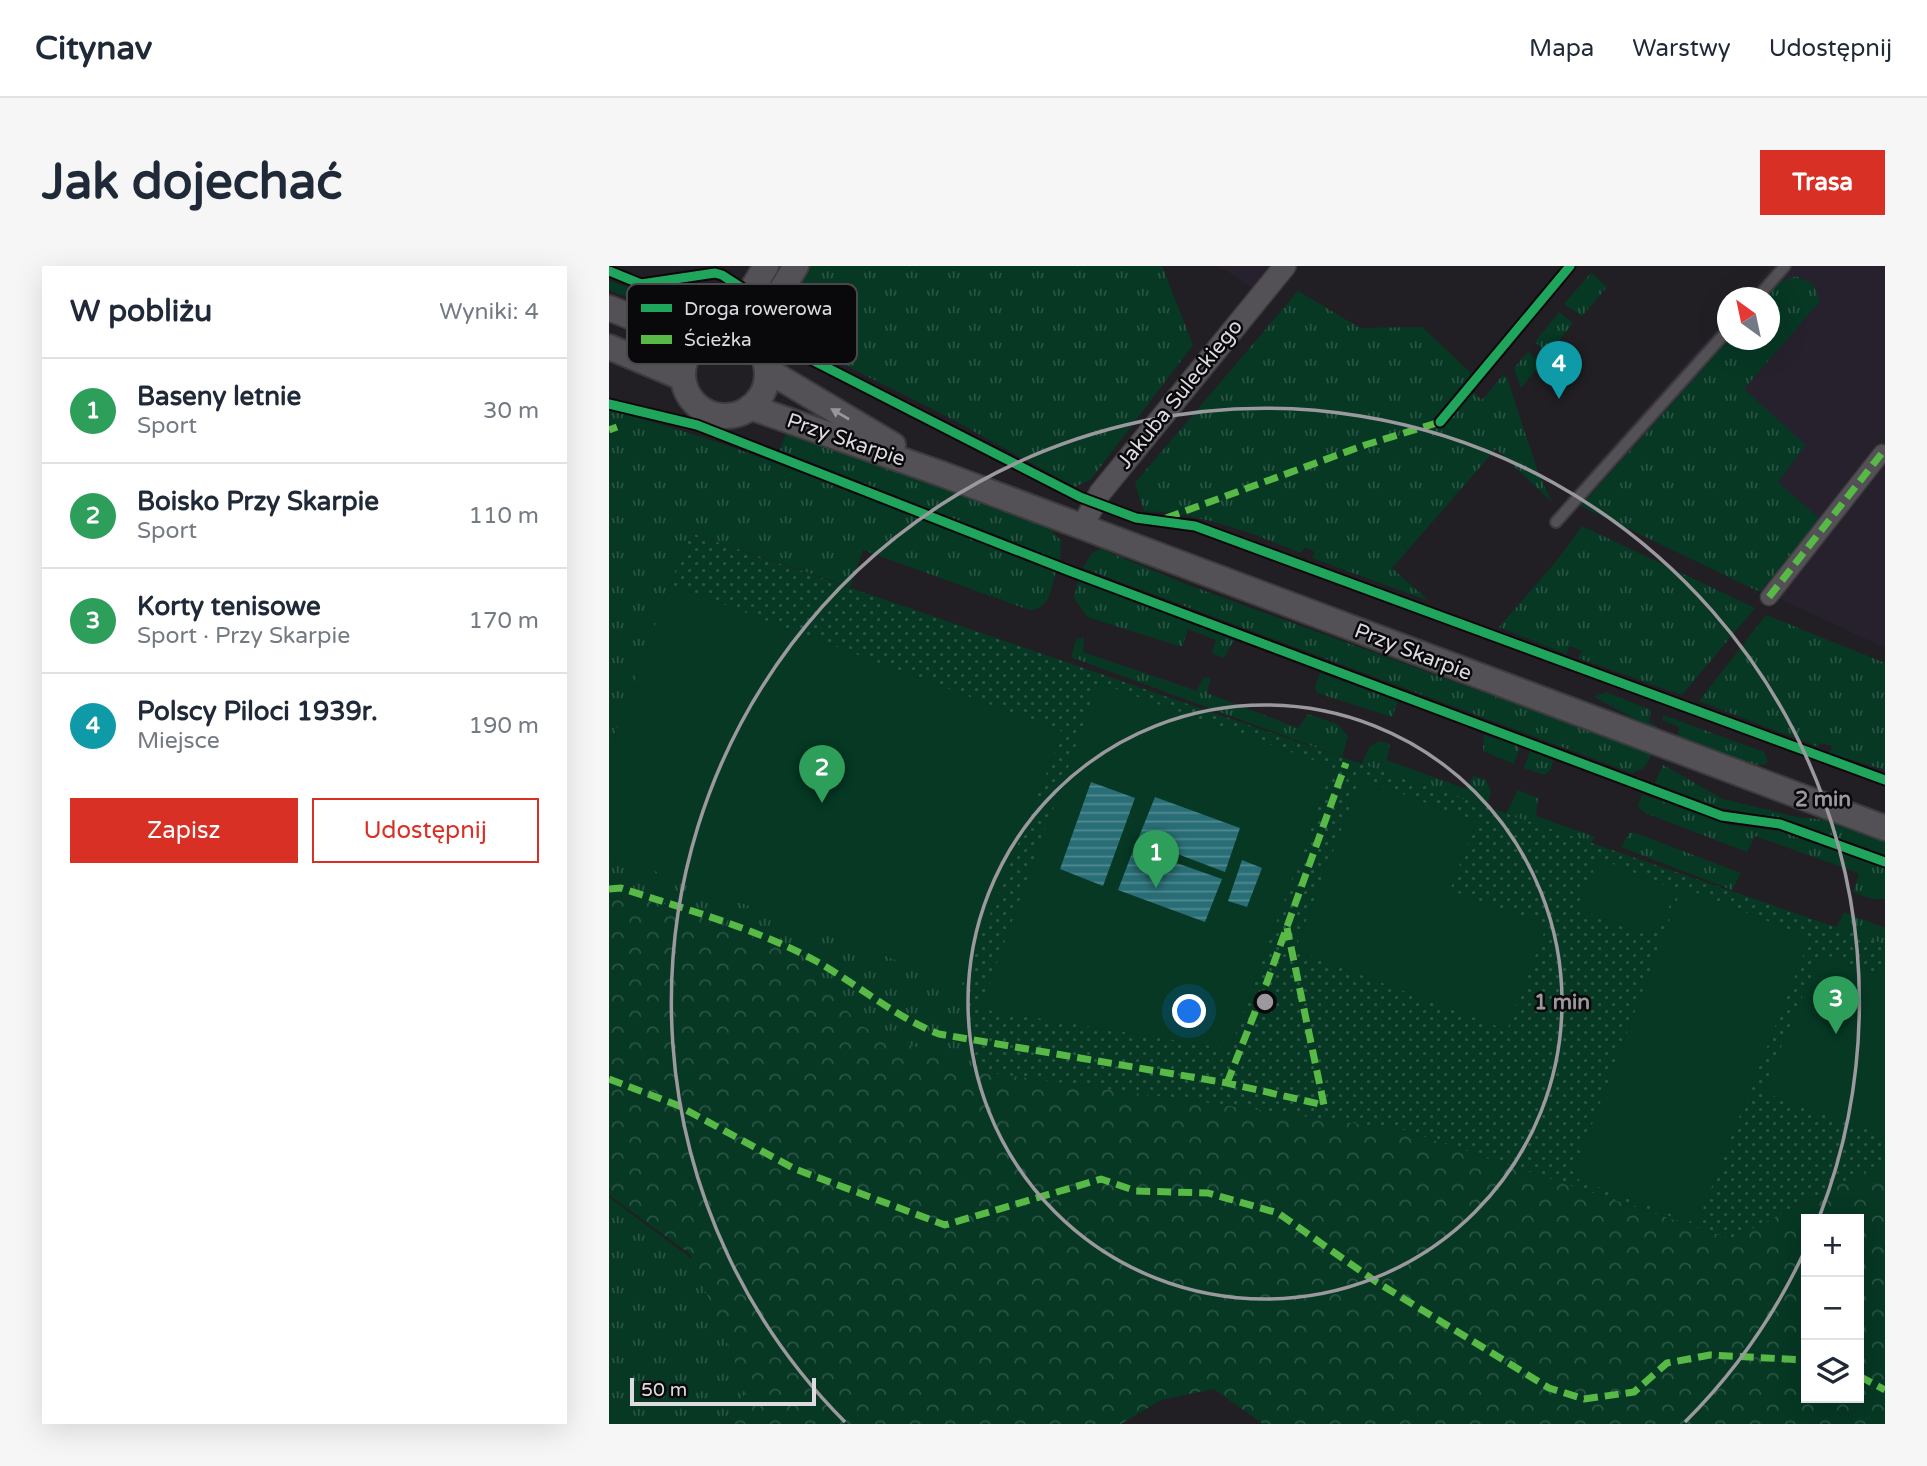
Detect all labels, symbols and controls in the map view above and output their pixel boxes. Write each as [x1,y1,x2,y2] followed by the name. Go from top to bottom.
[35,29,152,68] text: Citynav
[1529,34,1594,63] text: Mapa
[1632,34,1731,63] text: Warstwy
[1769,34,1892,63] text: Udostępnij
[1760,150,1885,215] button: Trasa
[42,153,342,212] text: Jak dojechać
[627,284,857,364] legend
[1717,287,1780,350] north arrow
[70,293,212,330] text: W pobliżu
[439,298,539,326] text: Wyniki: 4
[684,298,832,320] text: Droga rowerowa
[1112,314,1248,474] street label: Jakuba Suleckiego
[684,328,752,351] text: Ścieżka
[1536,341,1582,399] pin: 4
[137,381,301,412] text: Baseny letnie
[86,397,100,425] text: 1
[483,397,539,425] text: 30 m
[784,408,909,472] street label: Przy Skarpie
[831,408,850,421] one-way arrow
[137,412,197,440] text: Sport
[137,486,379,517] text: Boisko Przy Skarpie
[86,502,100,530] text: 2
[469,502,539,530] text: 110 m
[137,517,197,545] text: Sport
[137,591,321,622] text: Korty tenisowe
[86,607,100,635] text: 3
[469,607,539,635] text: 170 m
[1351,618,1475,686] street label: Przy Skarpie
[137,622,350,650] text: Sport · Przy Skarpie
[137,696,378,727] text: Polscy Piloci 1939r.
[86,712,100,740] text: 4
[469,712,539,740] text: 190 m
[137,727,220,755] text: Miejsce
[799,745,845,803] pin: 2
[1795,787,1851,812] text: 2 min
[70,798,298,863] button: Zapisz
[312,798,539,863] button: Udostępnij
[1133,830,1179,888] pin: 1
[1813,976,1859,1034] pin: 3
[1253,990,1277,1014] centre of rings
[1534,990,1590,1015] text: 1 min
[1172,994,1206,1028] your location
[1801,1214,1864,1403] map controls
[1801,1214,1864,1277] button: +
[1801,1277,1864,1340] button: −
[1801,1340,1864,1403] button: layers
[630,1375,815,1407] scale bar
[641,1379,687,1401] text: 50 m

